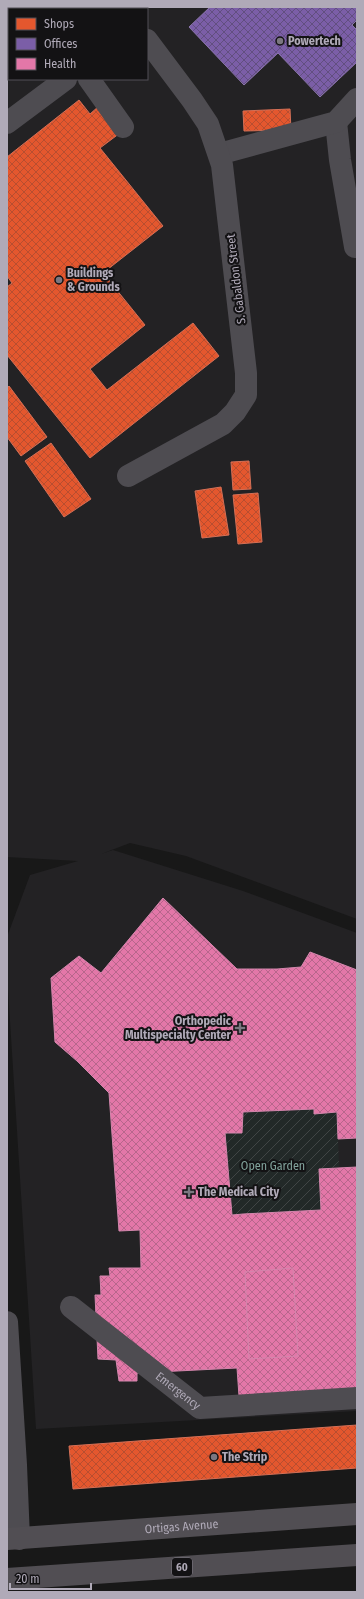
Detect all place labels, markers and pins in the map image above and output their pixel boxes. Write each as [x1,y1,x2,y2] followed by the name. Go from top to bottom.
[288,34,341,48] place label: Powertech
[275,36,285,46] marker: Powertech
[67,266,120,294] place label: Buildings & Grounds
[54,275,64,285] marker: Buildings & Grounds
[125,1014,232,1042] place label: Orthopedic Multispecialty Center
[234,1022,246,1034] marker: Orthopedic Multispecialty Center
[198,1185,279,1199] place label: The Medical City
[183,1186,195,1198] marker: The Medical City
[222,1450,268,1464] place label: The Strip
[209,1452,219,1462] marker: The Strip

